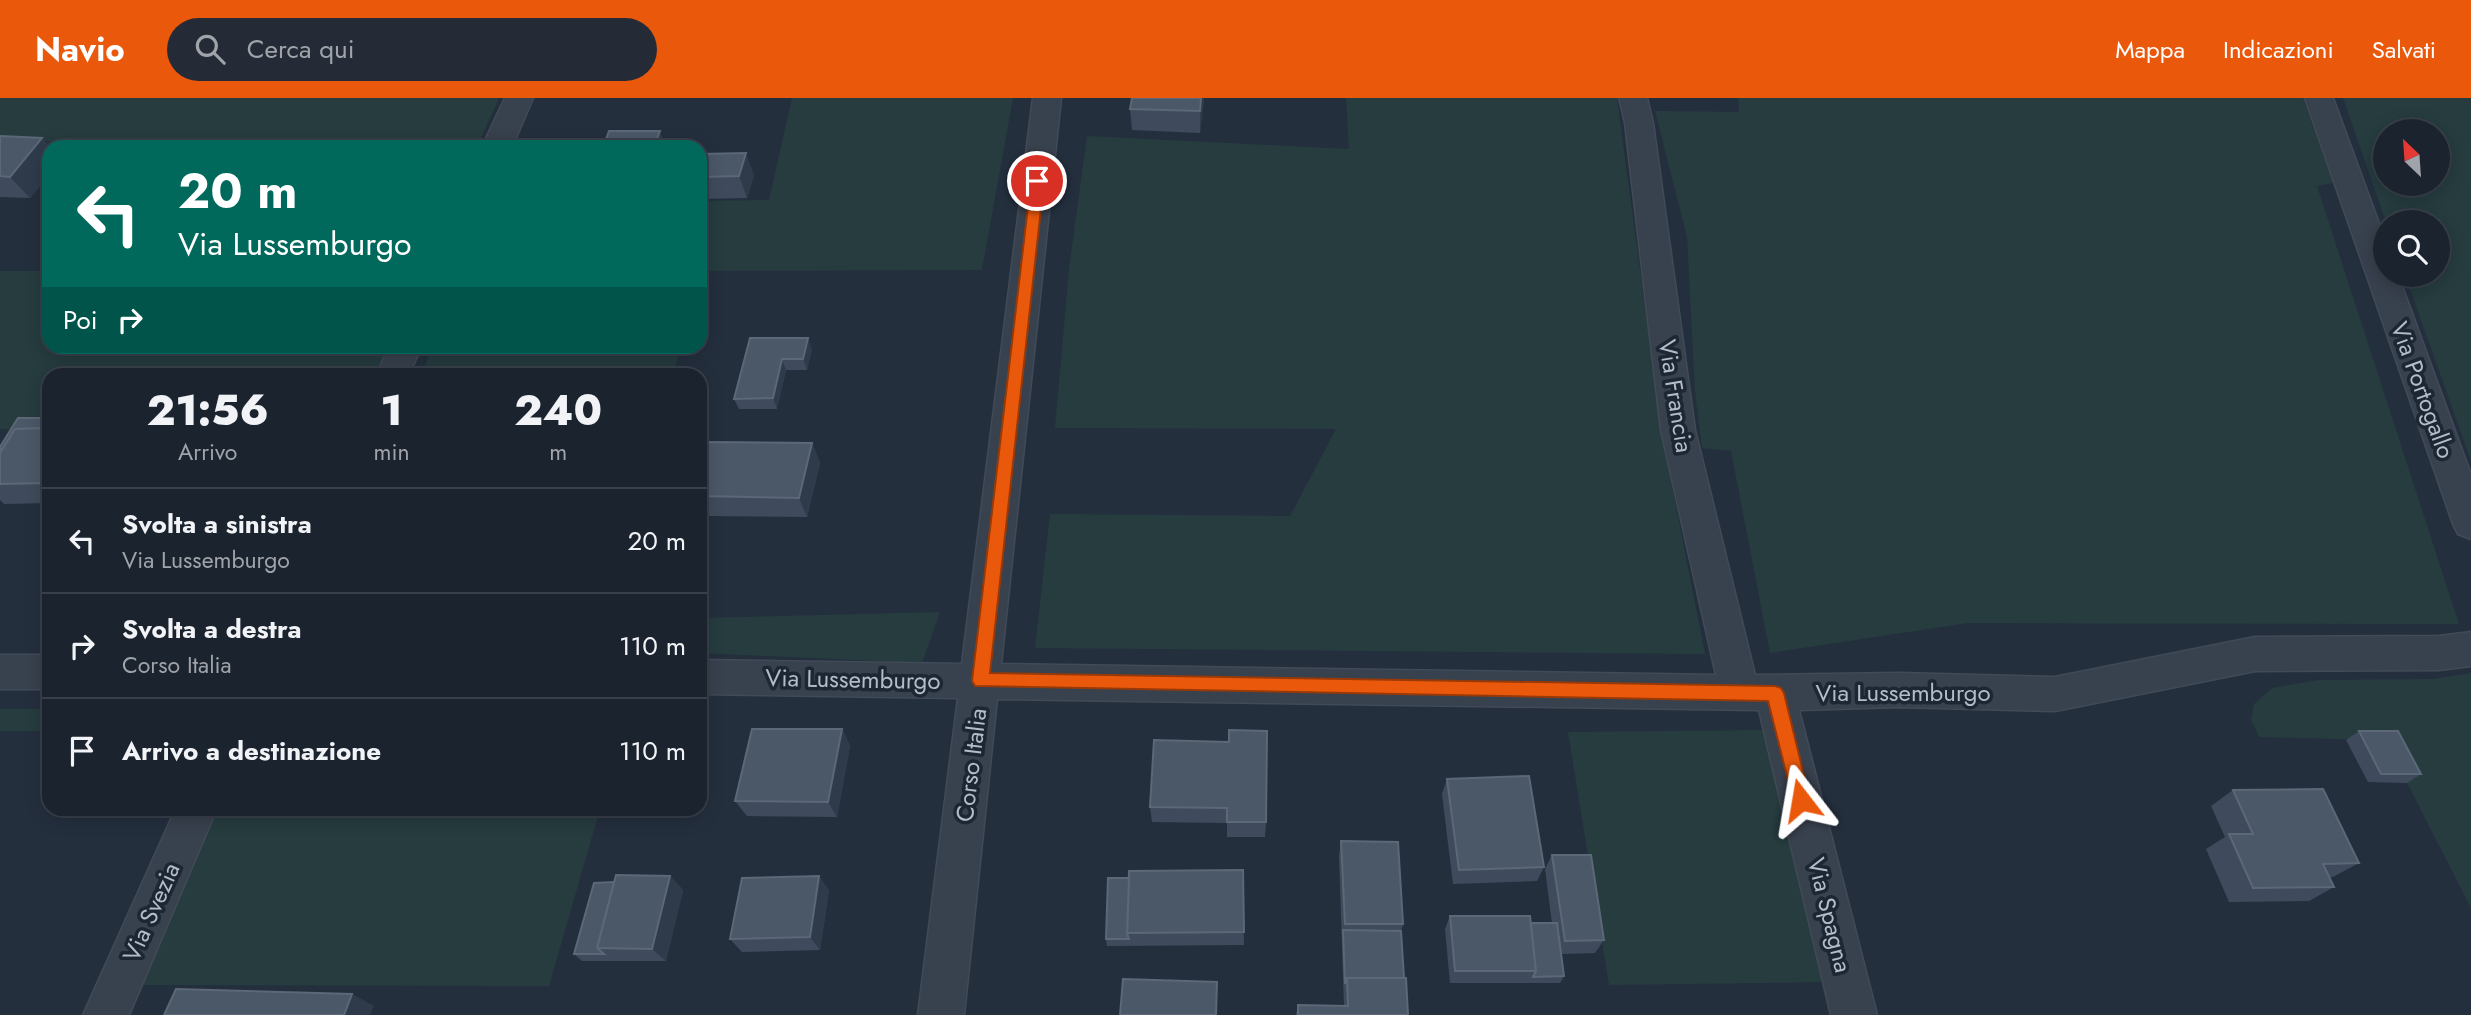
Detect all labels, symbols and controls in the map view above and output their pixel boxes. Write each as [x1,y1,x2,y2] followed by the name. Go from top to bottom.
[167,18,657,81] search box
[35,26,125,73] text: Navio
[191,30,229,68] icon: search
[247,30,355,68] text: Cerca qui
[2115,32,2185,67] text: Mappa
[2223,32,2334,67] text: Indicazioni
[2372,32,2436,67] text: Salvati
[2373,119,2450,196] north arrow
[2373,119,2450,287] map controls
[1007,151,1067,211] pin
[178,156,297,226] text: 20 m
[1018,162,1056,200] icon: arrive
[63,168,154,259] icon: left
[2373,210,2450,287] button: search
[178,221,411,267] text: Via Lussemburgo
[63,301,97,339] text: Poi
[111,301,149,339] icon: right
[2382,317,2464,463] street label: Via Portogallo
[1650,337,1702,455] street label: Via Francia
[147,380,269,441] text: 21:56
[380,380,403,441] text: 1
[514,380,602,441] text: 240
[178,435,237,469] text: Arrivo
[373,435,409,469] text: min
[549,435,567,469] text: m
[122,505,312,543] text: Svolta a sinistra
[63,522,101,560] icon: left
[628,522,686,560] text: 20 m
[122,543,290,577] text: Via Lussemburgo
[122,610,302,648] text: Svolta a destra
[63,627,101,665] icon: right
[619,627,686,665] text: 110 m
[122,648,231,682] text: Corso Italia
[765,660,941,698] street label: Via Lussemburgo
[1815,675,1991,710] street label: Via Lussemburgo
[947,706,995,824] street label: Corso Italia
[63,732,101,770] icon: arrive
[122,732,381,770] text: Arrivo a destinazione
[619,732,686,770] text: 110 m
[1764,763,1838,837] position arrow
[1799,854,1861,976] street label: Via Spagna
[114,857,188,967] street label: Via Svezia

